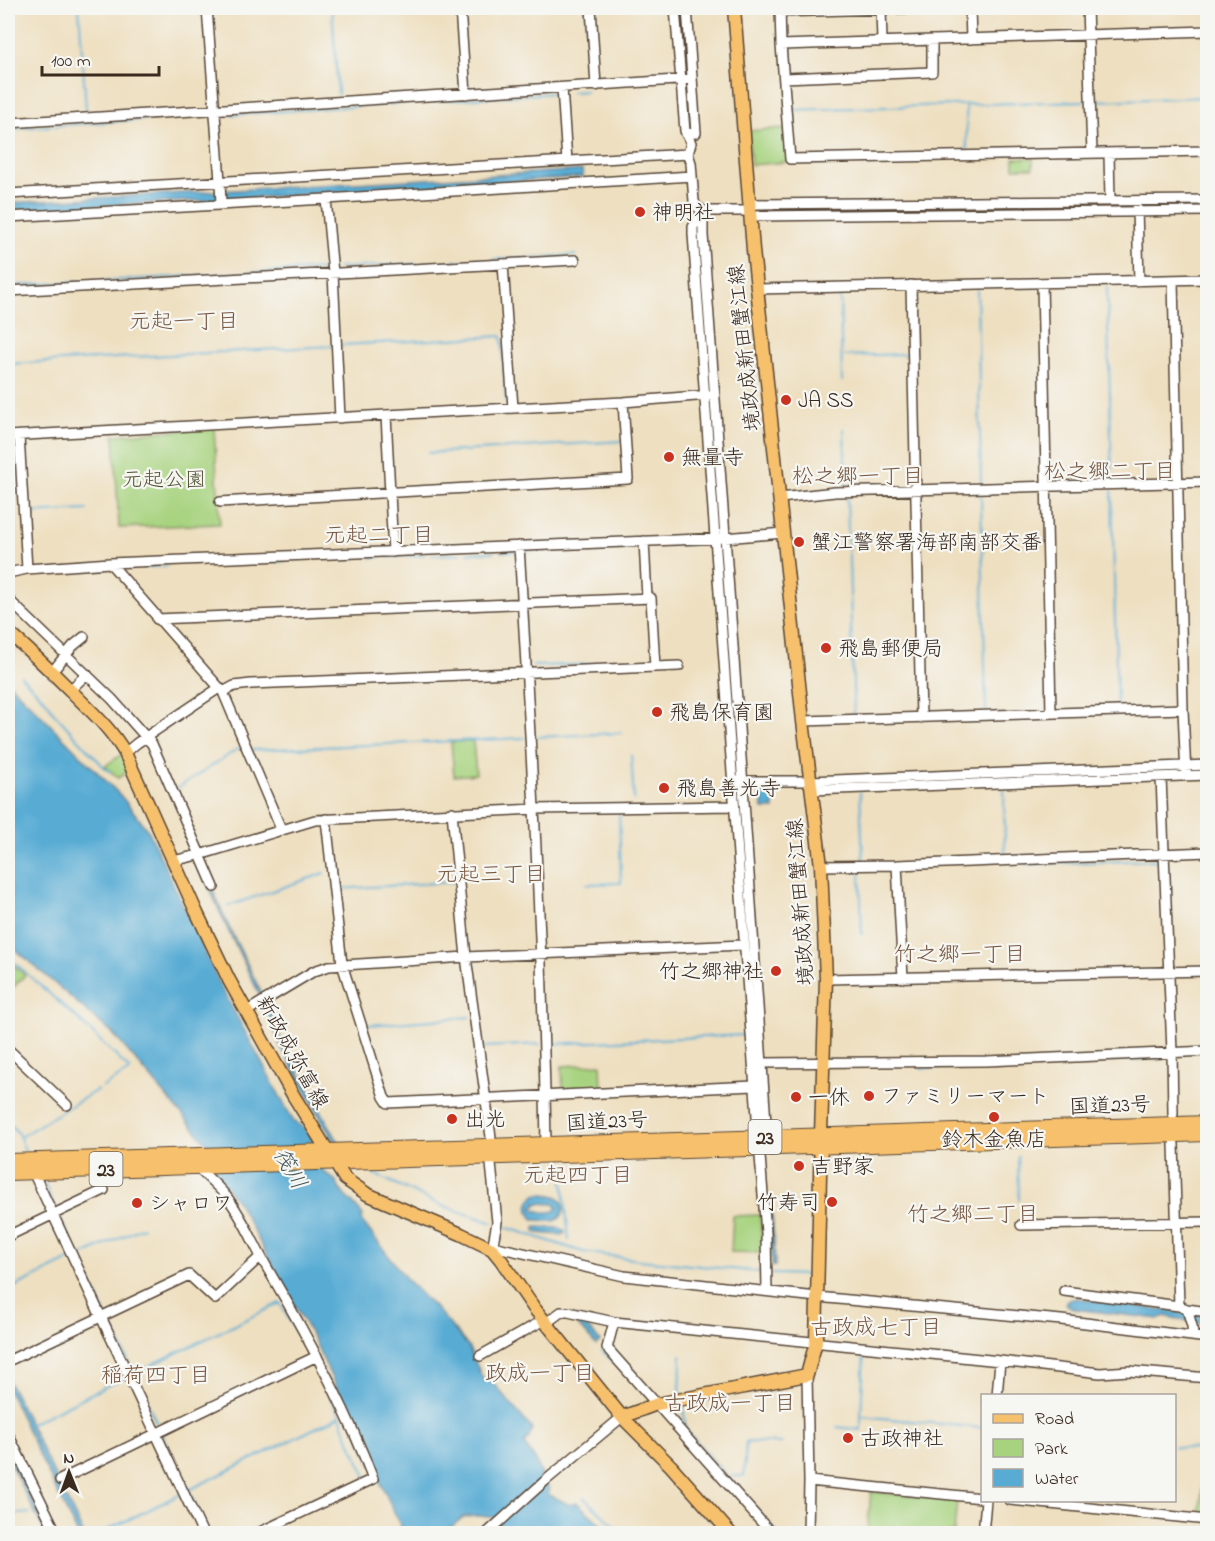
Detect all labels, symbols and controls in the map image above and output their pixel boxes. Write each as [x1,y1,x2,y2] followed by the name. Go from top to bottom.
[42,39,159,77] scale bar
[51,49,91,75] text: 100 m
[652,199,715,229] place label: 神明社
[633,205,647,219] marker: 神明社
[722,263,770,433] street label: 境政成新田蟹江線
[129,307,239,339] district label: 元起一丁目
[798,387,853,417] place label: JA SS
[779,393,793,407] marker: JA SS
[681,444,744,474] place label: 無量寺
[662,450,676,464] marker: 無量寺
[1044,457,1176,489] district label: 松之郷二丁目
[792,462,924,494] district label: 松之郷一丁目
[122,466,206,496] park label: 元起公園
[324,521,434,553] district label: 元起二丁目
[811,529,1042,559] place label: 蟹江警察署海部南部交番
[792,535,806,549] marker: 蟹江警察署海部南部交番
[838,635,943,665] place label: 飛島郵便局
[819,641,833,655] marker: 飛島郵便局
[669,699,774,729] place label: 飛島保育園
[650,705,664,719] marker: 飛島保育園
[676,775,781,805] place label: 飛島善光寺
[657,781,671,795] marker: 飛島善光寺
[781,817,823,987] street label: 境政成新田蟹江線
[436,860,546,892] district label: 元起三丁目
[894,940,1026,972] district label: 竹之郷一丁目
[659,958,764,988] place label: 竹之郷神社
[769,964,783,978] marker: 竹之郷神社
[248,991,335,1115] street label: 新政成弥富線
[881,1083,1049,1113] place label: ファミリーマート
[808,1084,850,1114] place label: 一休
[862,1089,876,1103] marker: ファミリーマート
[789,1090,803,1104] marker: 一休
[1069,1091,1152,1123] street label: 国道23号
[464,1106,506,1136] place label: 出光
[565,1106,649,1140] street label: 国道23号
[987,1110,1001,1124] marker: 鈴木金魚店
[445,1112,459,1126] marker: 出光
[748,1120,782,1154] road number: 23
[942,1126,1047,1156] place label: 鈴木金魚店
[264,1142,313,1197] water label: 筏川
[90,1152,122,1186] road number: 23
[811,1153,874,1183] place label: 吉野家
[792,1159,806,1173] marker: 吉野家
[523,1161,633,1193] district label: 元起四丁目
[757,1189,820,1219] place label: 竹寿司
[149,1190,233,1220] place label: シャロワ
[825,1195,839,1209] marker: 竹寿司
[130,1196,144,1210] marker: シャロワ
[907,1200,1039,1232] district label: 竹之郷二丁目
[810,1313,942,1345] district label: 古政成七丁目
[485,1359,595,1391] district label: 政成一丁目
[101,1361,211,1393] district label: 稲荷四丁目
[664,1389,796,1421] district label: 古政成一丁目
[981,1394,1176,1502] legend
[1035,1407,1074,1433] text: Road
[860,1425,944,1455] place label: 古政神社
[841,1431,855,1445] marker: 古政神社
[1035,1437,1068,1463] text: Park
[39,1442,99,1502] north arrow
[63,1447,75,1471] text: N
[1035,1467,1079,1493] text: Water

